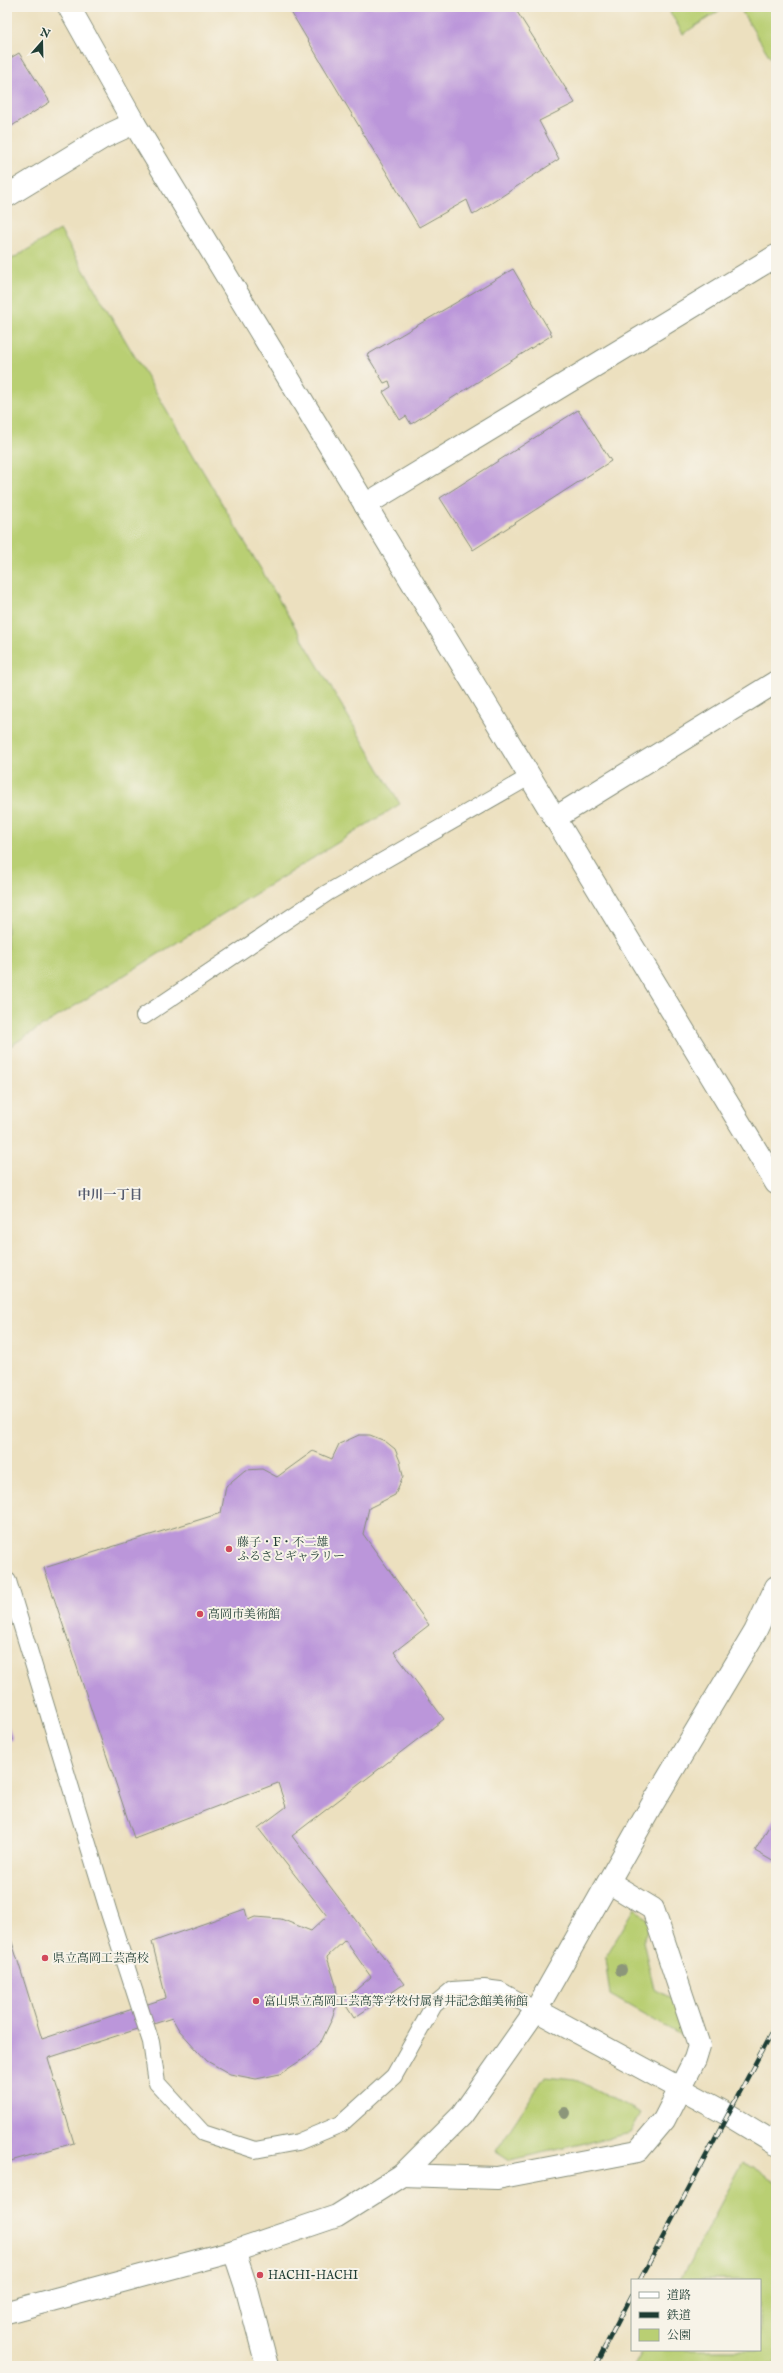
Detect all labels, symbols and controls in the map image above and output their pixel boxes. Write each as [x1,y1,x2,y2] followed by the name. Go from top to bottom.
[22,22,62,62] north arrow
[37,25,52,42] text: N
[77,1187,143,1204] district label: 中川一丁目
[237,1535,345,1564] place label: 藤子・F・不二雄 ふるさとギャラリー
[224,1544,234,1554] marker: 藤子・F・不二雄 ふるさとギャラリー
[208,1607,280,1622] place label: 高岡市美術館
[195,1609,205,1619] marker: 高岡市美術館
[53,1951,149,1966] place label: 県立高岡工芸高校
[40,1953,50,1963] marker: 県立高岡工芸高校
[264,1994,528,2009] place label: 富山県立高岡工芸高等学校付属青井記念館美術館
[251,1996,261,2006] marker: 富山県立高岡工芸高等学校付属青井記念館美術館
[268,2268,358,2283] place label: HACHI-HACHI
[255,2270,265,2280] marker: HACHI-HACHI
[631,2279,761,2351] legend
[667,2288,691,2303] text: 道路
[666,2308,691,2323] text: 鉄道
[667,2328,691,2343] text: 公園

